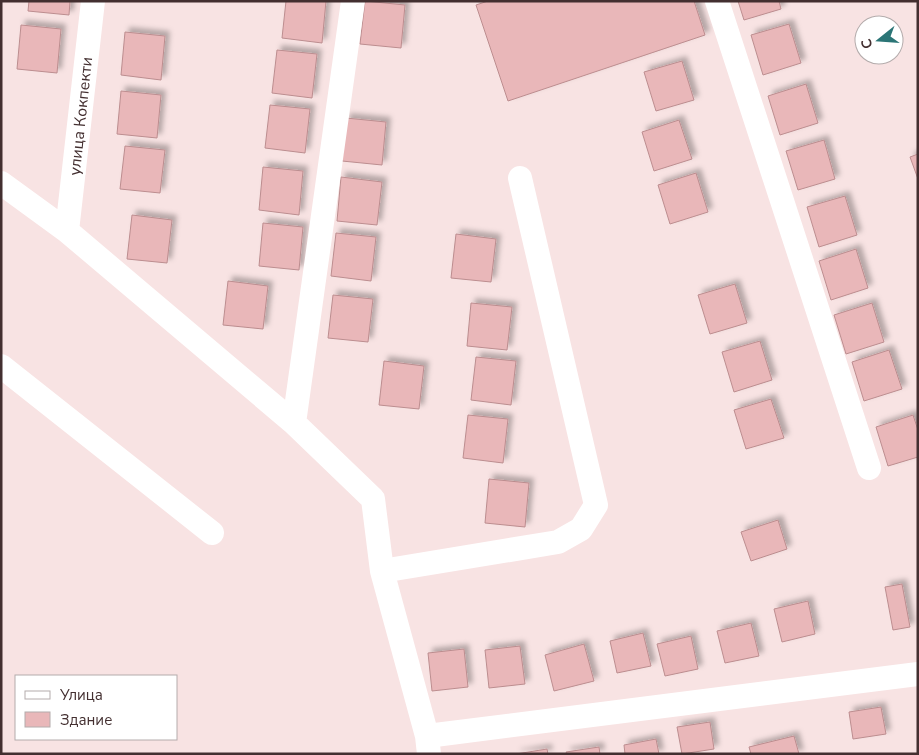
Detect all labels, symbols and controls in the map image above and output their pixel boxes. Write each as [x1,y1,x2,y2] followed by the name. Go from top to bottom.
[854,15,904,65] north arrow
[856,36,878,51] text: С
[64,56,98,177] street label: улица Кокпекти
[15,675,178,740] legend
[59,685,103,705] text: Улица
[60,710,112,730] text: Здание

